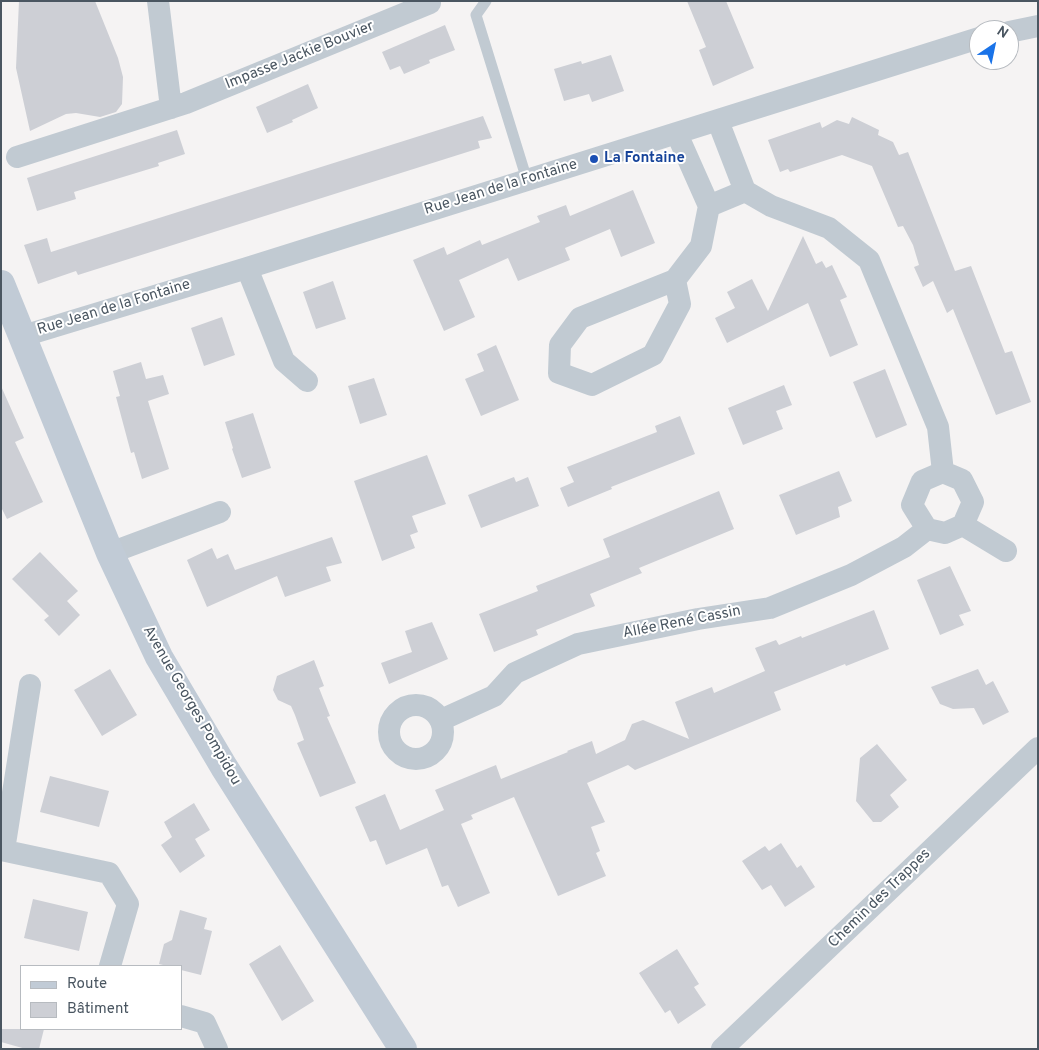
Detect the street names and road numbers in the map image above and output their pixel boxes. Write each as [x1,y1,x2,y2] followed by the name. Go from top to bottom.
[223,18,377,94] street label: Impasse Jackie Bouvier
[422,156,580,220] street label: Rue Jean de la Fontaine
[35,276,193,340] street label: Rue Jean de la Fontaine
[622,603,742,643] street label: Allée René Cassin
[138,623,244,789] street label: Avenue Georges Pompidou
[825,846,935,952] street label: Chemin des Trappes

